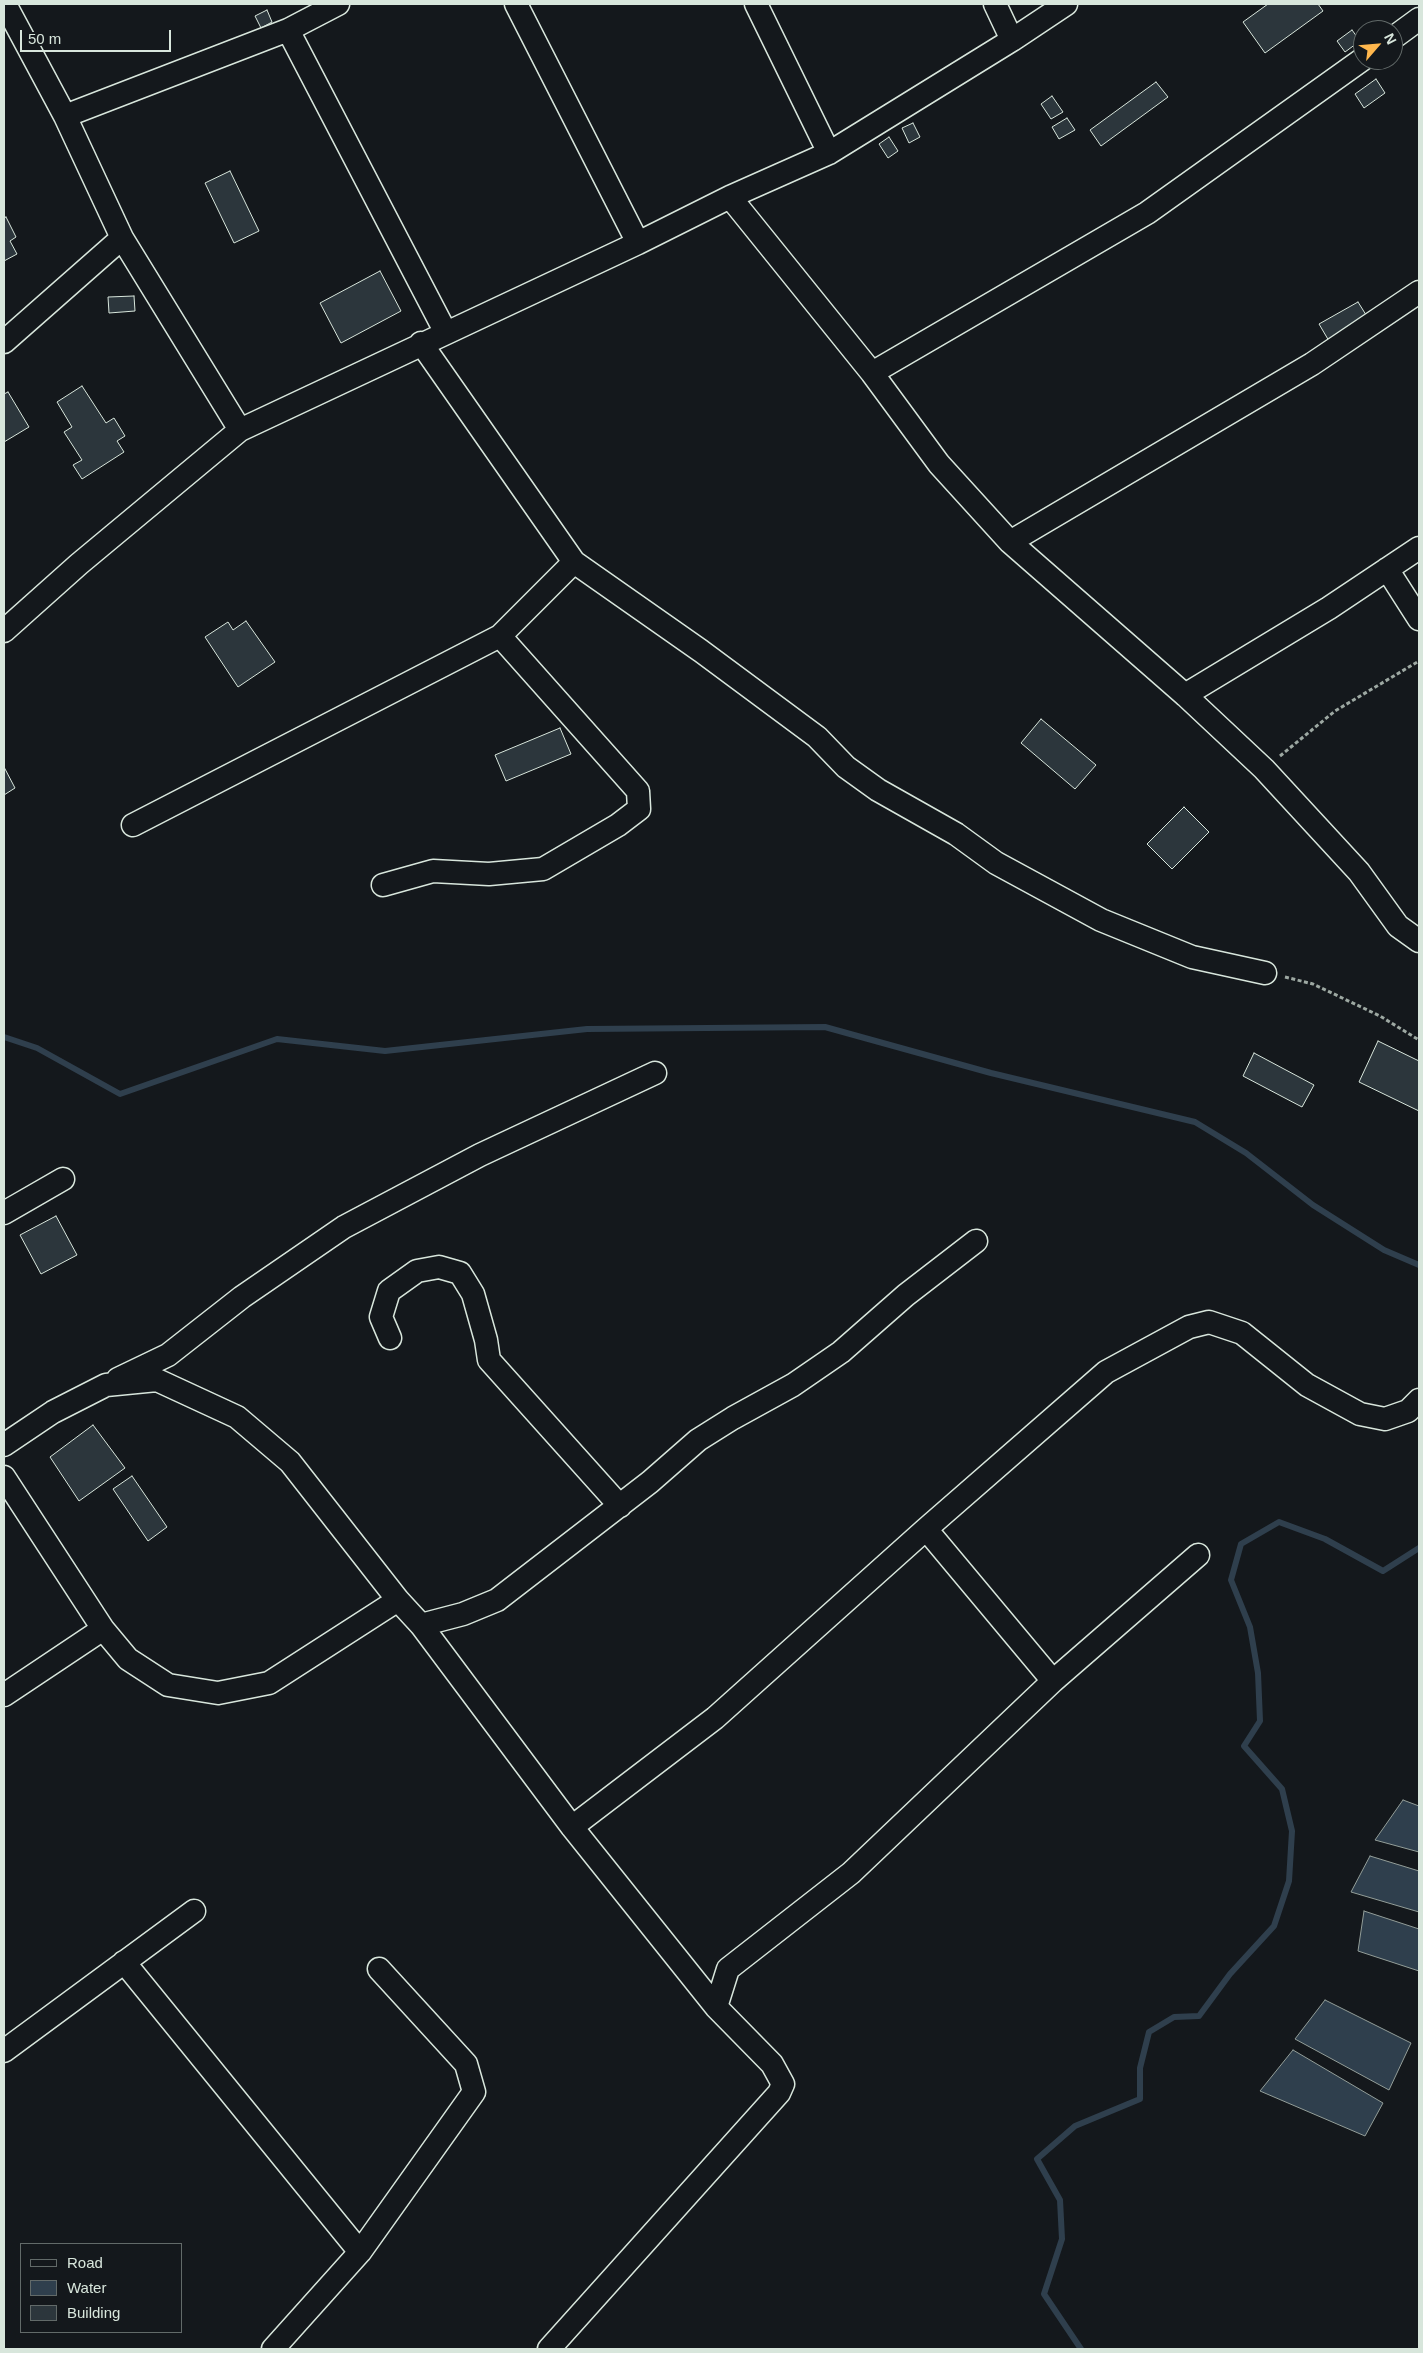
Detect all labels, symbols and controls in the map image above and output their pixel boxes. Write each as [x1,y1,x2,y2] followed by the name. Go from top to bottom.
[22,20,174,52] scale bar
[1353,20,1403,70] north arrow
[28,30,61,47] text: 50 m
[1381,31,1400,47] text: N
[20,2243,182,2333] legend
[67,2254,103,2271] text: Road
[67,2279,106,2296] text: Water
[67,2304,120,2321] text: Building

